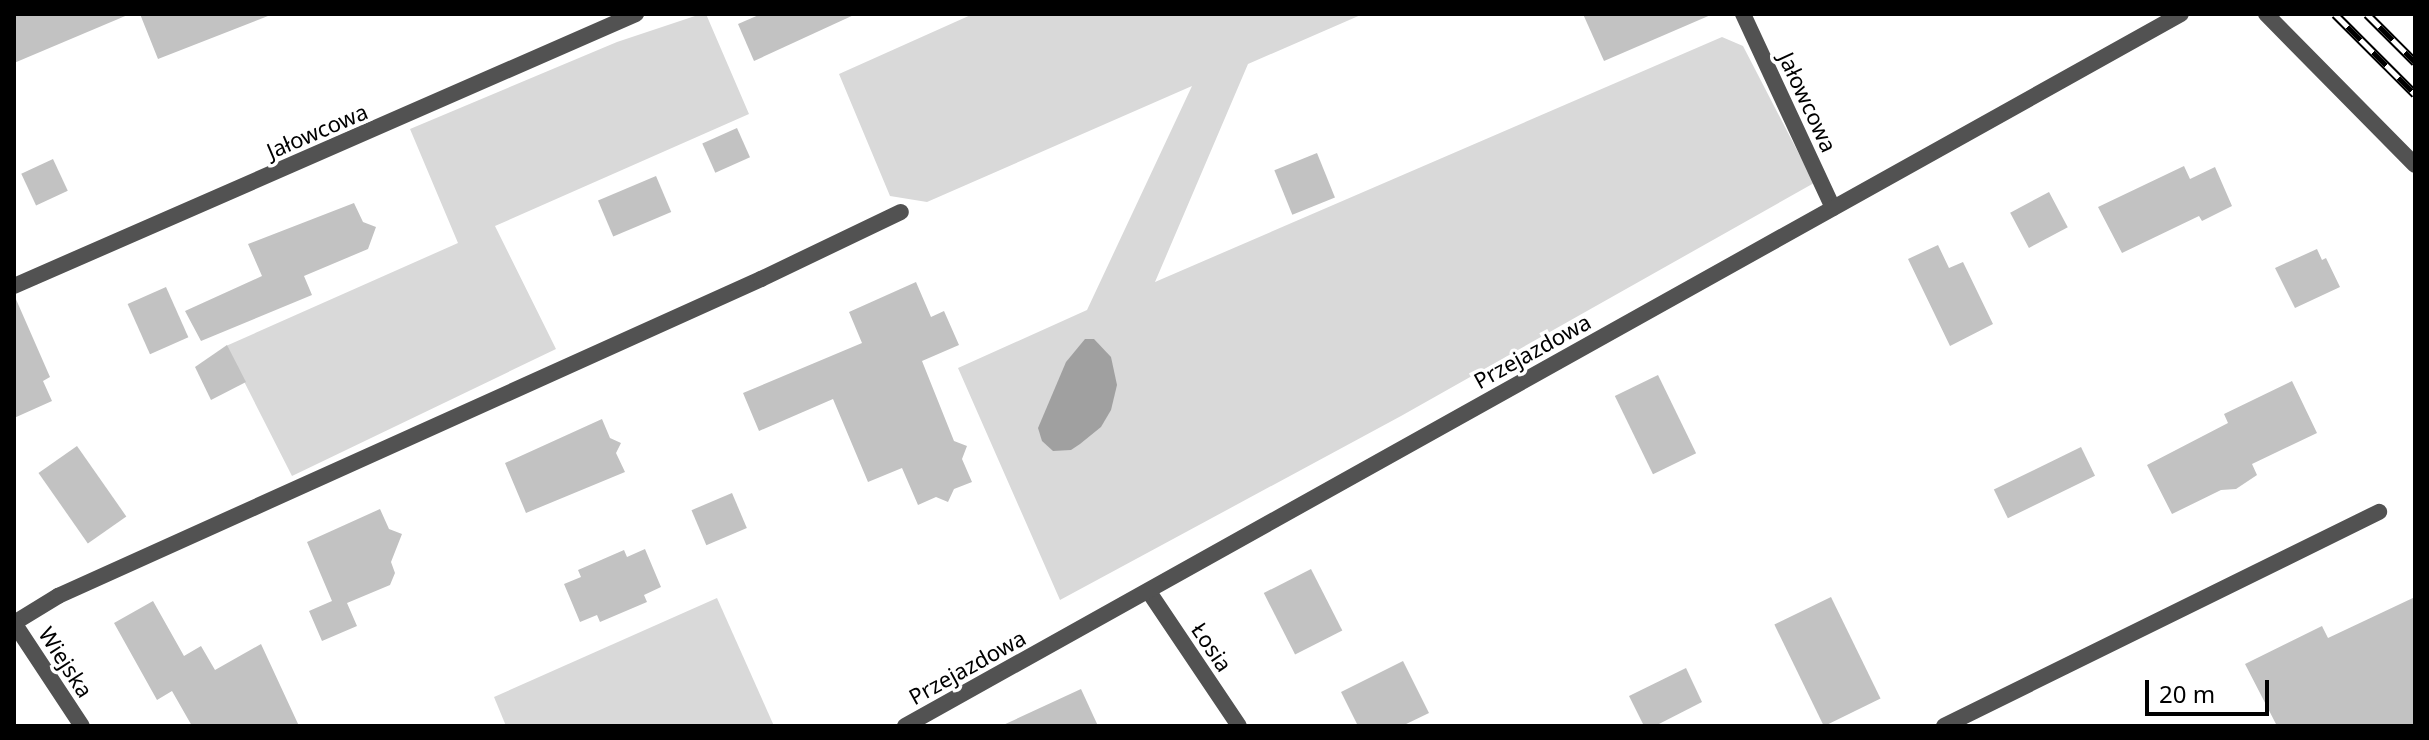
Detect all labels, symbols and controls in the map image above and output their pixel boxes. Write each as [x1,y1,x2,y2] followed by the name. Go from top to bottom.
[1773,48,1843,156] street label: Jałowcowa
[262,98,372,164] street label: Jałowcowa
[1469,308,1595,394] street label: Przejazdowa
[1186,617,1238,677] street label: Łosia
[33,622,99,702] street label: Wiejska
[904,624,1030,710] street label: Przejazdowa
[2149,664,2273,714] scale bar
[2159,677,2215,710] text: 20 m

